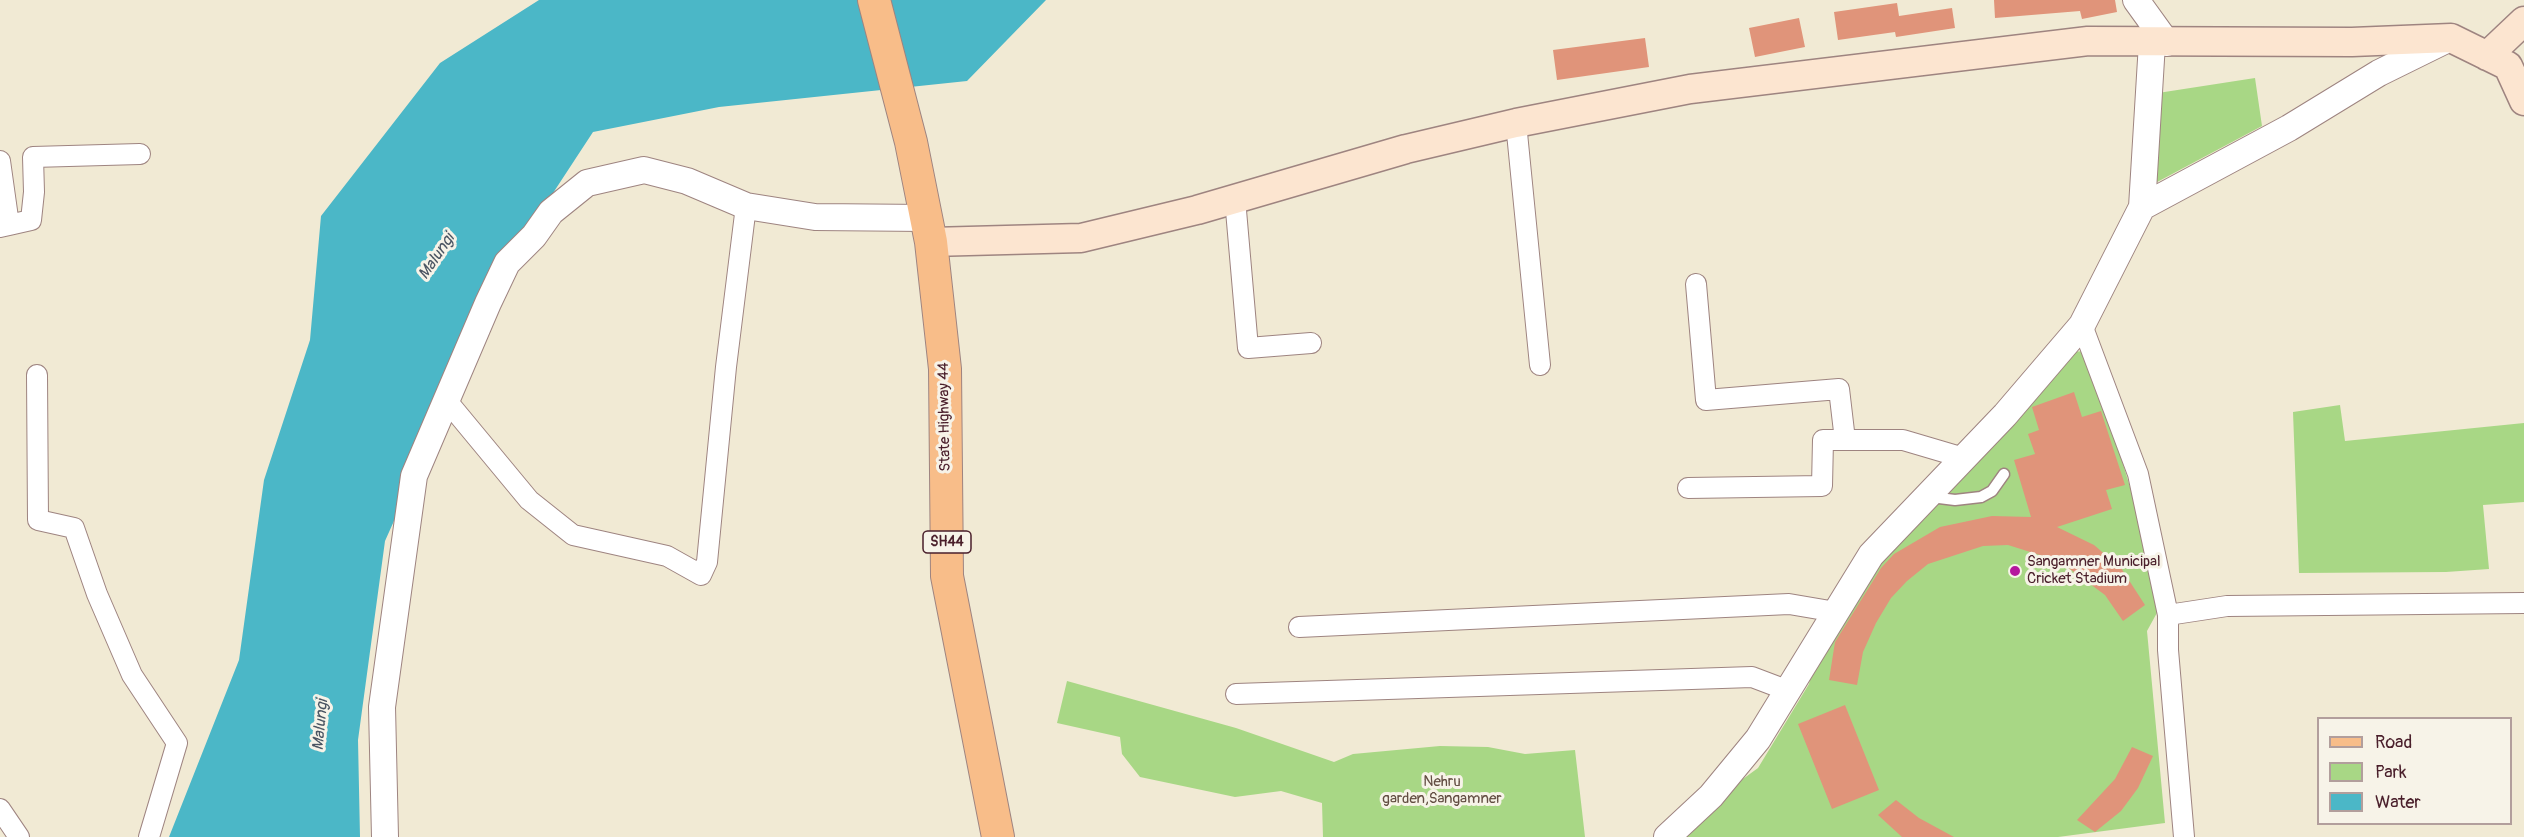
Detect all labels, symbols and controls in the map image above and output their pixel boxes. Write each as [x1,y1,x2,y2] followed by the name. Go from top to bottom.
[415,231,459,283] water label: Malungi
[935,362,955,472] street label: State Highway 44
[923,531,971,553] road number: SH44
[2027,553,2161,588] place label: Sangamner Municipal Cricket Stadium
[2008,564,2022,578] marker: Sangamner Municipal Cricket Stadium
[309,699,333,751] water label: Malungi
[2317,717,2512,825] legend
[2375,731,2412,754] text: Road
[2375,761,2407,784] text: Park
[1382,773,1502,808] park label: Nehru garden,Sangamner
[2375,791,2421,814] text: Water

